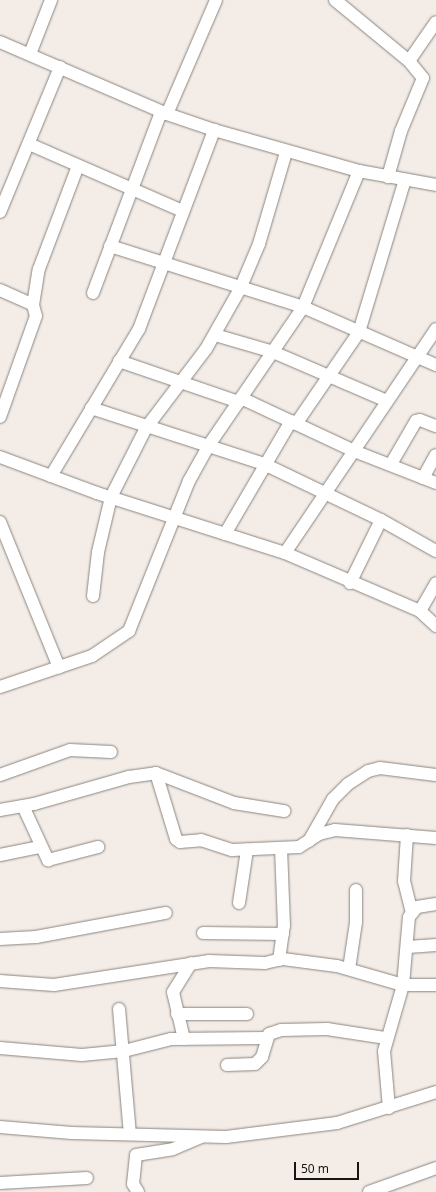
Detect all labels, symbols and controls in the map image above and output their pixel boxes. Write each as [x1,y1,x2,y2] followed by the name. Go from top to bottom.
[296,1154,361,1180] scale bar
[301,1160,329,1177] text: 50 m

